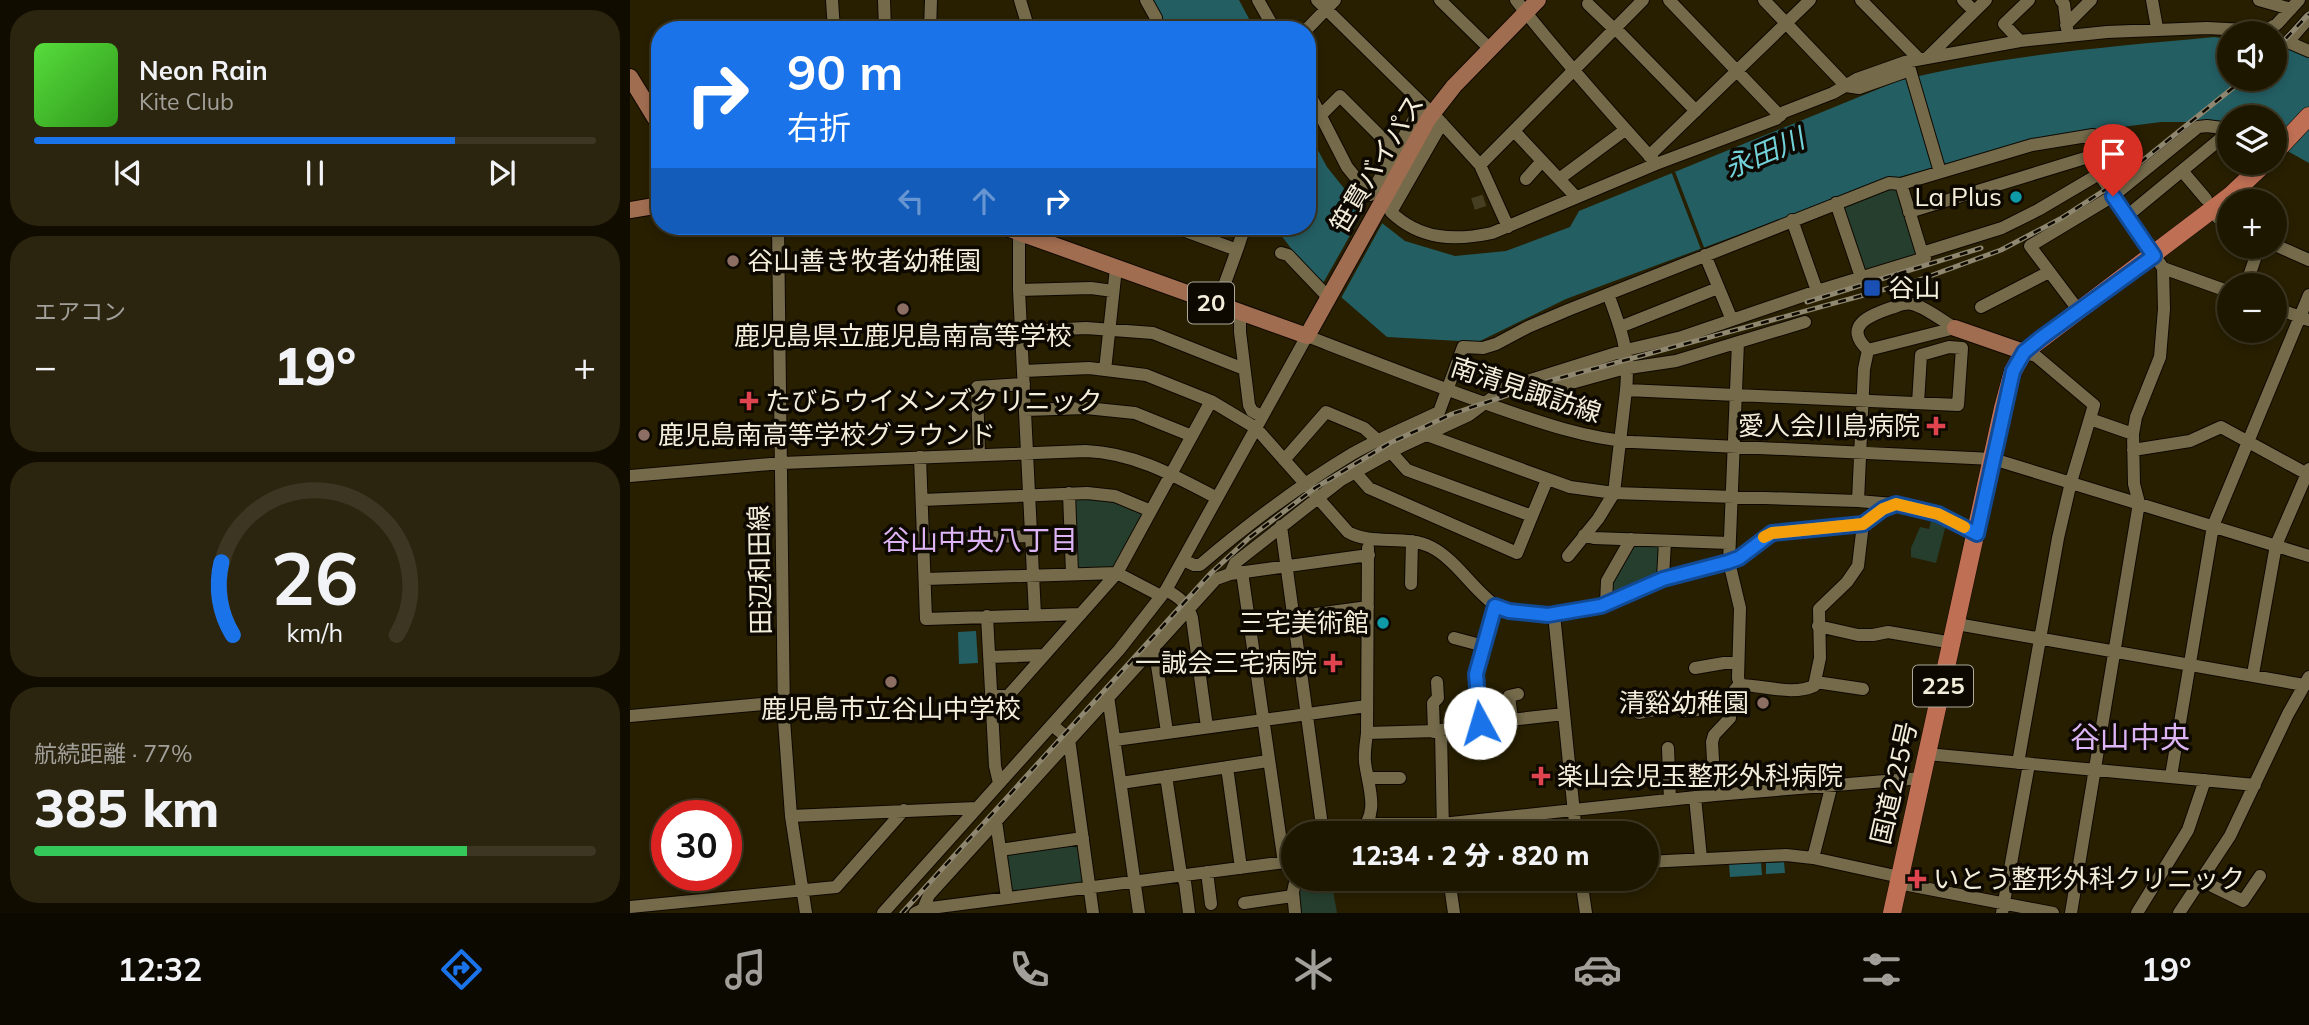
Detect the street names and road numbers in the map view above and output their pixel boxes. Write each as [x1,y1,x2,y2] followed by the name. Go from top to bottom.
[1322,89,1431,239] street label: 笹貫バイパス
[1188,282,1234,324] road number: 20
[1447,350,1605,429] street label: 南清見諏訪線
[742,505,777,635] street label: 田辺和田線
[1913,666,1973,706] road number: 225
[1863,718,1924,847] street label: 国道225号

